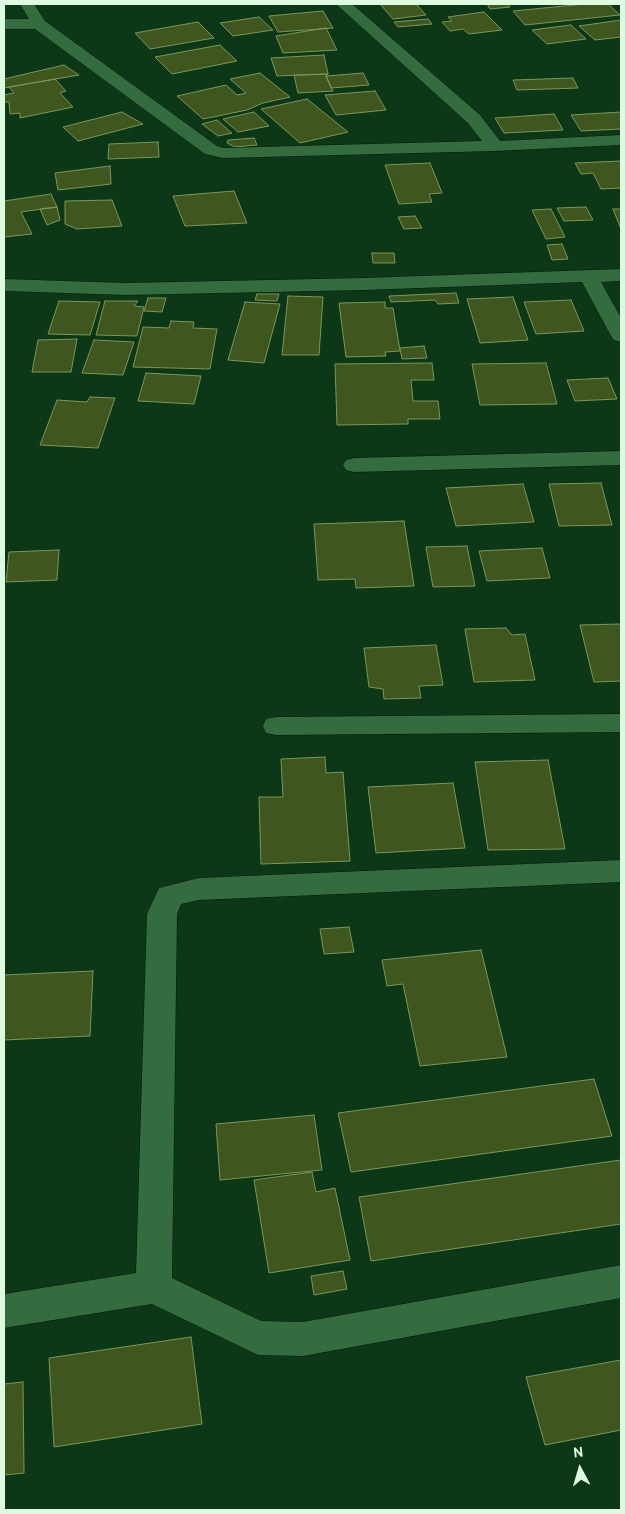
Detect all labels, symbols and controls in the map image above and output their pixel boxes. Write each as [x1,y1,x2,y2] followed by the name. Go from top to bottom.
[555,1444,605,1494] north arrow
[572,1445,584,1463] text: N

